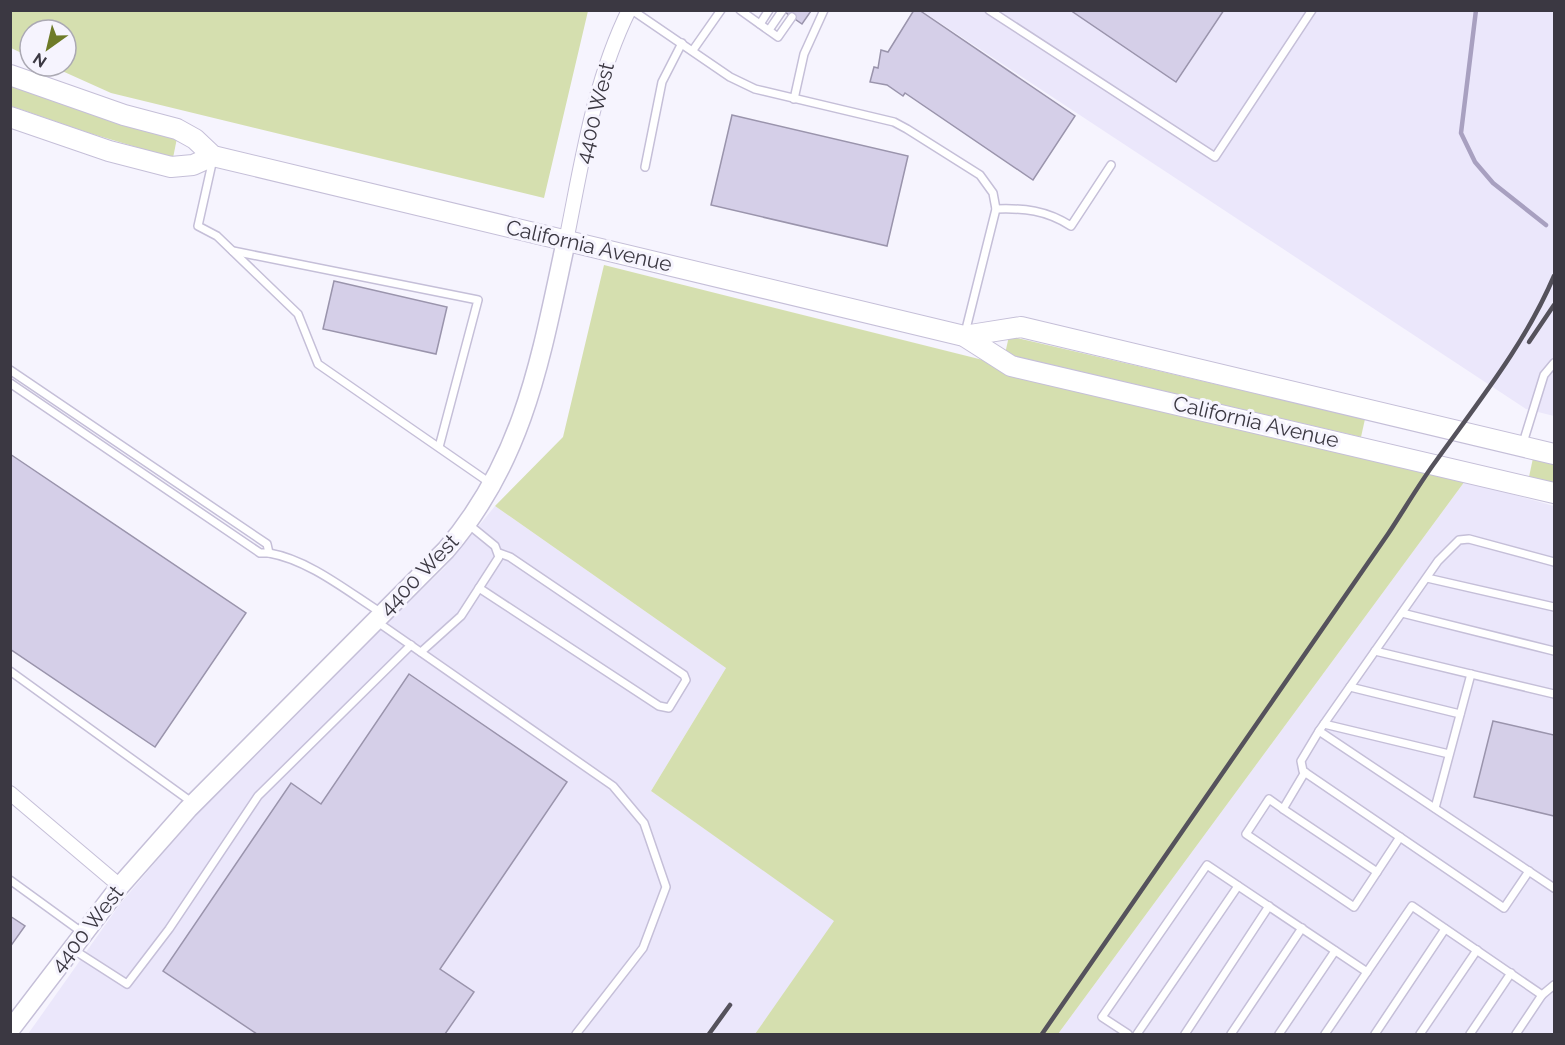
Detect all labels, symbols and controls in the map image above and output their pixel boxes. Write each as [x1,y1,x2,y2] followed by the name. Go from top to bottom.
[18,18,78,78] north arrow
[30,49,50,71] text: N
[570,60,619,166] street label: 4400 West
[504,214,674,277] street label: California Avenue
[1171,390,1341,453] street label: California Avenue
[374,529,464,621] street label: 4400 West
[45,880,128,977] street label: 4400 West

